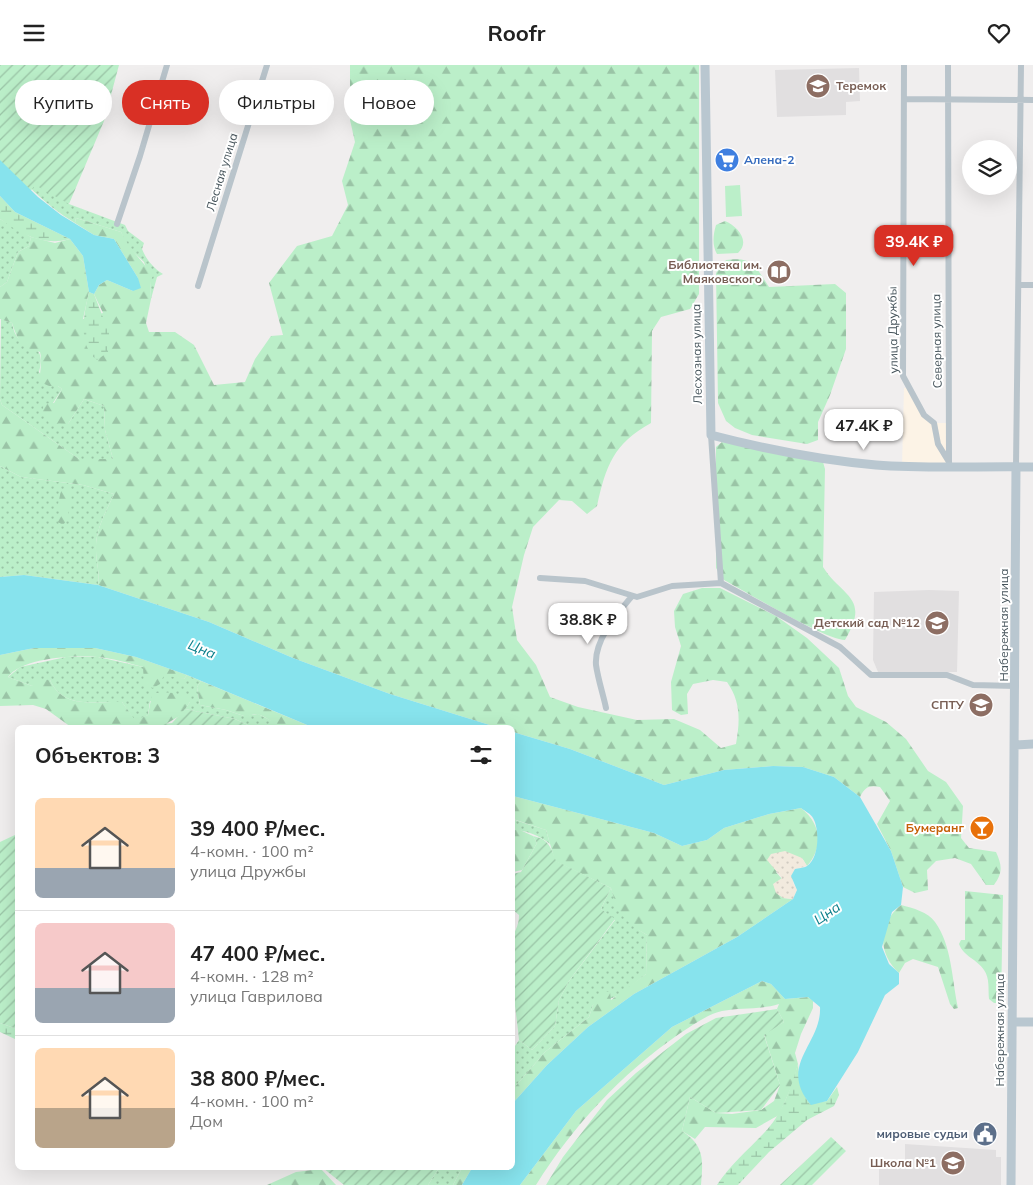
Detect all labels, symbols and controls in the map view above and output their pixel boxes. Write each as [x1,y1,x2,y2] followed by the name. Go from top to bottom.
[20,19,48,47] icon: menu
[488,19,545,47] text: Roofr
[985,19,1013,47] icon: heart
[805,73,831,99] school or university icon: Теремок
[836,78,886,93] place label: Теремок
[15,80,112,125] chip: Купить
[122,80,209,125] chip: Снять
[219,80,334,125] chip: Фильтры
[344,80,434,125] chip: Новое
[203,131,241,213] street label: Лесная улица
[962,140,1017,195] map controls
[962,140,1017,195] button: layers
[714,147,740,173] supermarket icon: Алена-2
[744,152,795,167] place label: Алена-2
[868,225,960,267] pin: 39.4K ₽
[885,231,943,251] text: 39.4K ₽
[668,257,762,286] place label: Библиотека им. Маяковского
[766,259,792,285] library icon: Библиотека им. Маяковского
[884,286,901,374] street label: улица Дружбы
[928,294,945,388] street label: Северная улица
[688,304,705,404] street label: Лесхозная улица
[818,409,910,451] pin: 47.4K ₽
[835,415,893,435] text: 47.4K ₽
[996,569,1011,682] street label: Набережная улица
[542,603,634,645] pin: 38.8K ₽
[559,609,617,629] text: 38.8K ₽
[924,610,950,636] school or university icon: Детский сад №12
[814,615,920,630] place label: Детский сад №12
[186,635,219,663] water label: Цна
[968,692,994,718] school or university icon: СПТУ
[931,697,965,712] place label: СПТУ
[467,741,495,769] icon: filters
[35,742,160,768] text: Объектов: 3
[190,815,325,841] text: 39 400 ₽/мес.
[969,815,995,841] bar icon: Бумеранг
[75,818,135,878] icon: home
[906,820,964,835] place label: Бумеранг
[190,841,314,861] text: 4-комн. · 100 m²
[190,861,306,881] text: улица Дружбы
[810,897,844,928] water label: Цна
[190,940,325,966] text: 47 400 ₽/мес.
[75,943,135,1003] icon: home
[190,966,314,986] text: 4-комн. · 128 m²
[992,974,1007,1087] street label: Набережная улица
[190,986,323,1006] text: улица Гаврилова
[190,1065,325,1091] text: 38 800 ₽/мес.
[75,1068,135,1128] icon: home
[190,1091,314,1111] text: 4-комн. · 100 m²
[190,1111,223,1131] text: Дом
[972,1121,998,1147] public building icon: мировые судьи
[876,1126,968,1141] place label: мировые судьи
[940,1150,966,1176] school or university icon: Школа №1
[870,1155,936,1170] place label: Школа №1

